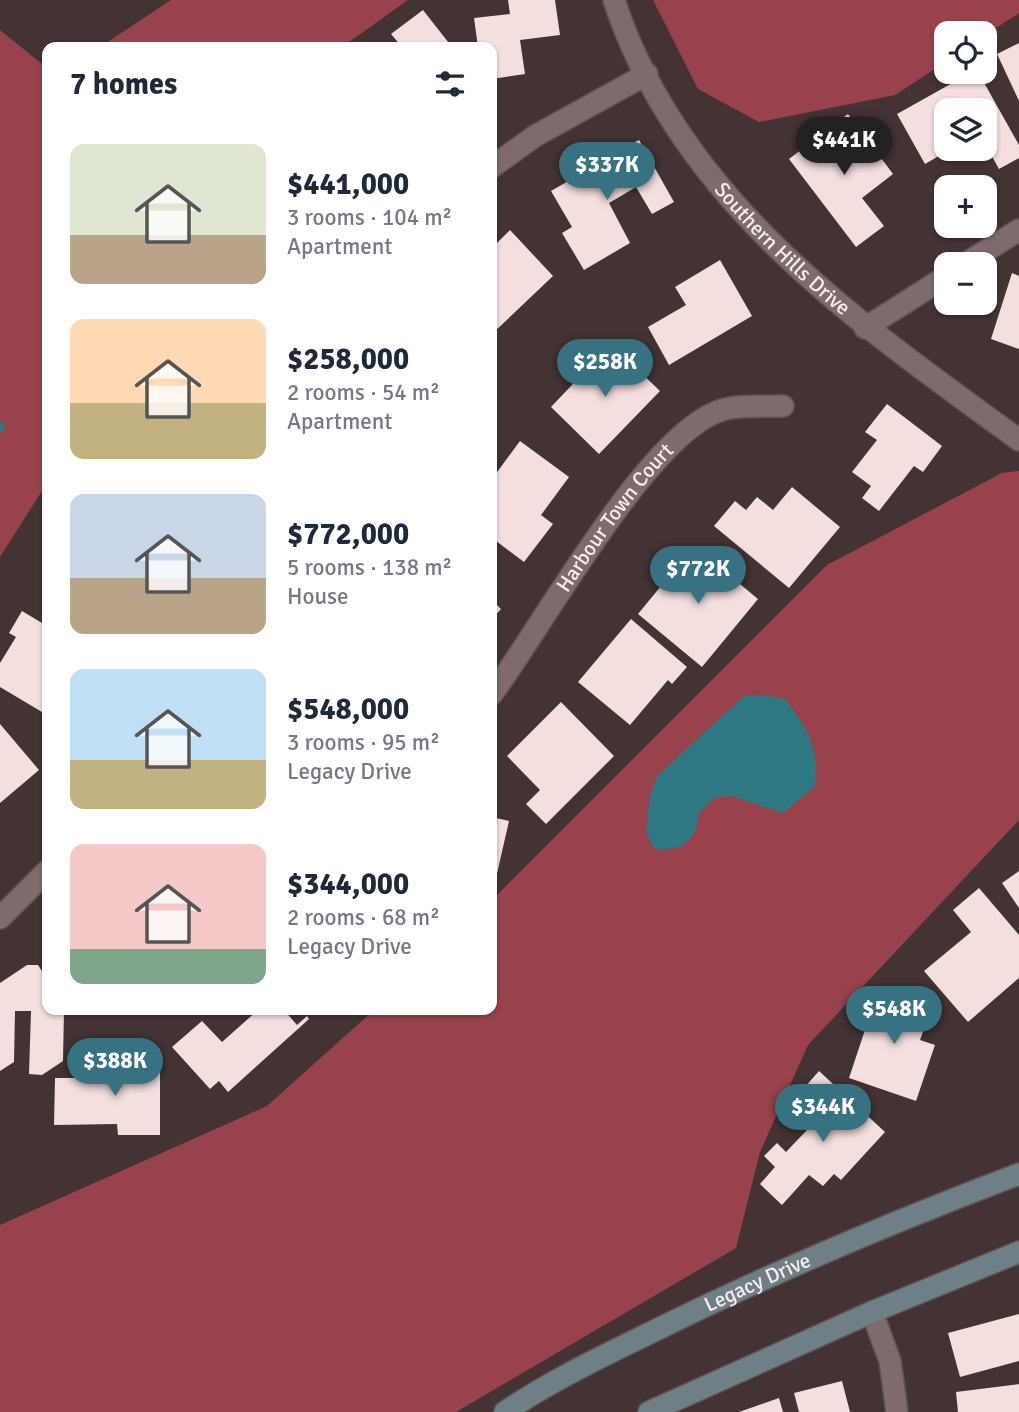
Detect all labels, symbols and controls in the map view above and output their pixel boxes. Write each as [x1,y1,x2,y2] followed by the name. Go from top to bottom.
[934,21,997,315] map controls
[934,21,997,84] button: locate
[431,65,469,103] icon: filters
[70,66,177,103] text: 7 homes
[934,98,997,161] button: layers
[795,118,893,177] pin: $441K
[812,125,876,154] text: $441K
[558,142,656,202] pin: $337K
[575,150,639,179] text: $337K
[287,166,409,203] text: $441,000
[126,172,210,256] icon: home
[934,175,997,238] button: +
[709,177,856,321] street label: Southern Hills Drive
[287,203,452,232] text: 3 rooms · 104 m²
[287,232,392,261] text: Apartment
[934,252,997,315] button: −
[556,340,654,399] pin: $258K
[287,341,409,378] text: $258,000
[126,347,210,431] icon: home
[573,347,637,376] text: $258K
[287,378,440,407] text: 2 rooms · 54 m²
[287,407,392,436] text: Apartment
[550,437,679,597] street label: Harbour Town Court
[287,516,409,553] text: $772,000
[126,522,210,606] icon: home
[649,546,747,606] pin: $772K
[287,553,452,582] text: 5 rooms · 138 m²
[666,554,730,583] text: $772K
[287,582,349,611] text: House
[287,691,409,728] text: $548,000
[126,697,210,781] icon: home
[287,728,440,757] text: 3 rooms · 95 m²
[287,757,412,786] text: Legacy Drive
[287,866,409,903] text: $344,000
[126,872,210,956] icon: home
[287,903,440,932] text: 2 rooms · 68 m²
[287,932,412,961] text: Legacy Drive
[845,986,943,1046] pin: $548K
[862,994,926,1023] text: $548K
[66,1038,164,1098] pin: $388K
[83,1046,147,1075] text: $388K
[774,1084,872,1144] pin: $344K
[791,1092,855,1121] text: $344K
[700,1247,815,1318] street label: Legacy Drive

